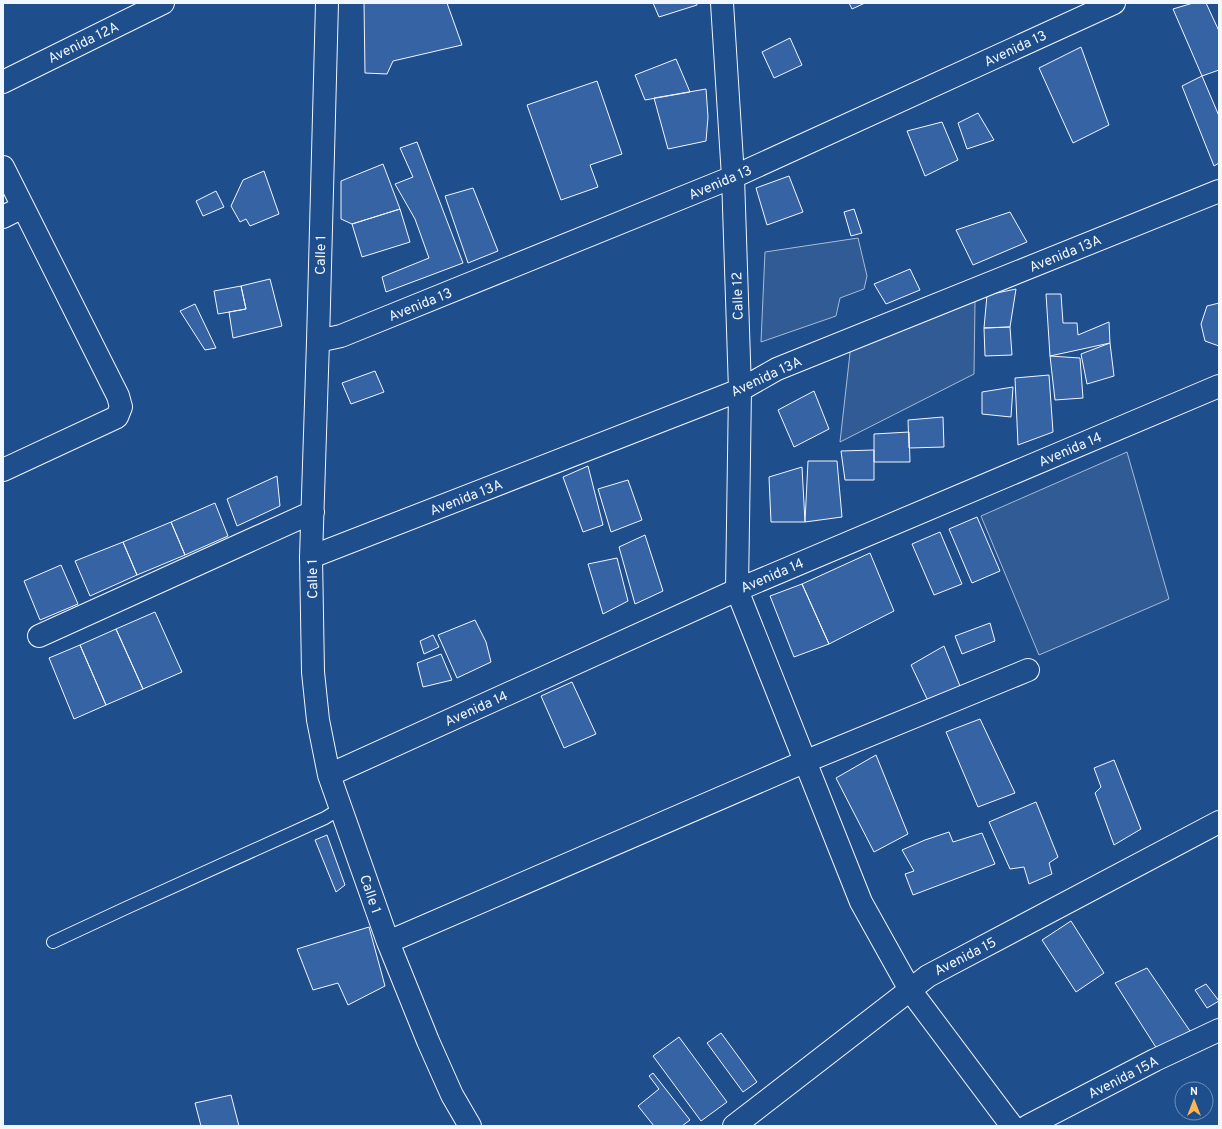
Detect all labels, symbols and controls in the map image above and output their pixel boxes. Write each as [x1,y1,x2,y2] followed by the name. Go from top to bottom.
[45,19,122,68] street label: Avenida 12A
[982,27,1050,71] street label: Avenida 13
[686,162,755,204] street label: Avenida 13
[1027,232,1104,277] street label: Avenida 13A
[313,235,330,275] street label: Calle 1
[729,271,748,320] street label: Calle 12
[386,285,455,326] street label: Avenida 13
[728,353,805,401] street label: Avenida 13A
[1036,429,1105,471] street label: Avenida 14
[428,477,505,520] street label: Avenida 13A
[738,555,807,597] street label: Avenida 14
[305,559,322,599] street label: Calle 1
[442,688,511,731] street label: Avenida 14
[355,873,384,916] street label: Calle 1
[932,934,1000,980] street label: Avenida 15
[1086,1053,1162,1103] street label: Avenida 15A
[1174,1081,1214,1121] north arrow
[1190,1085,1198,1099] text: N

